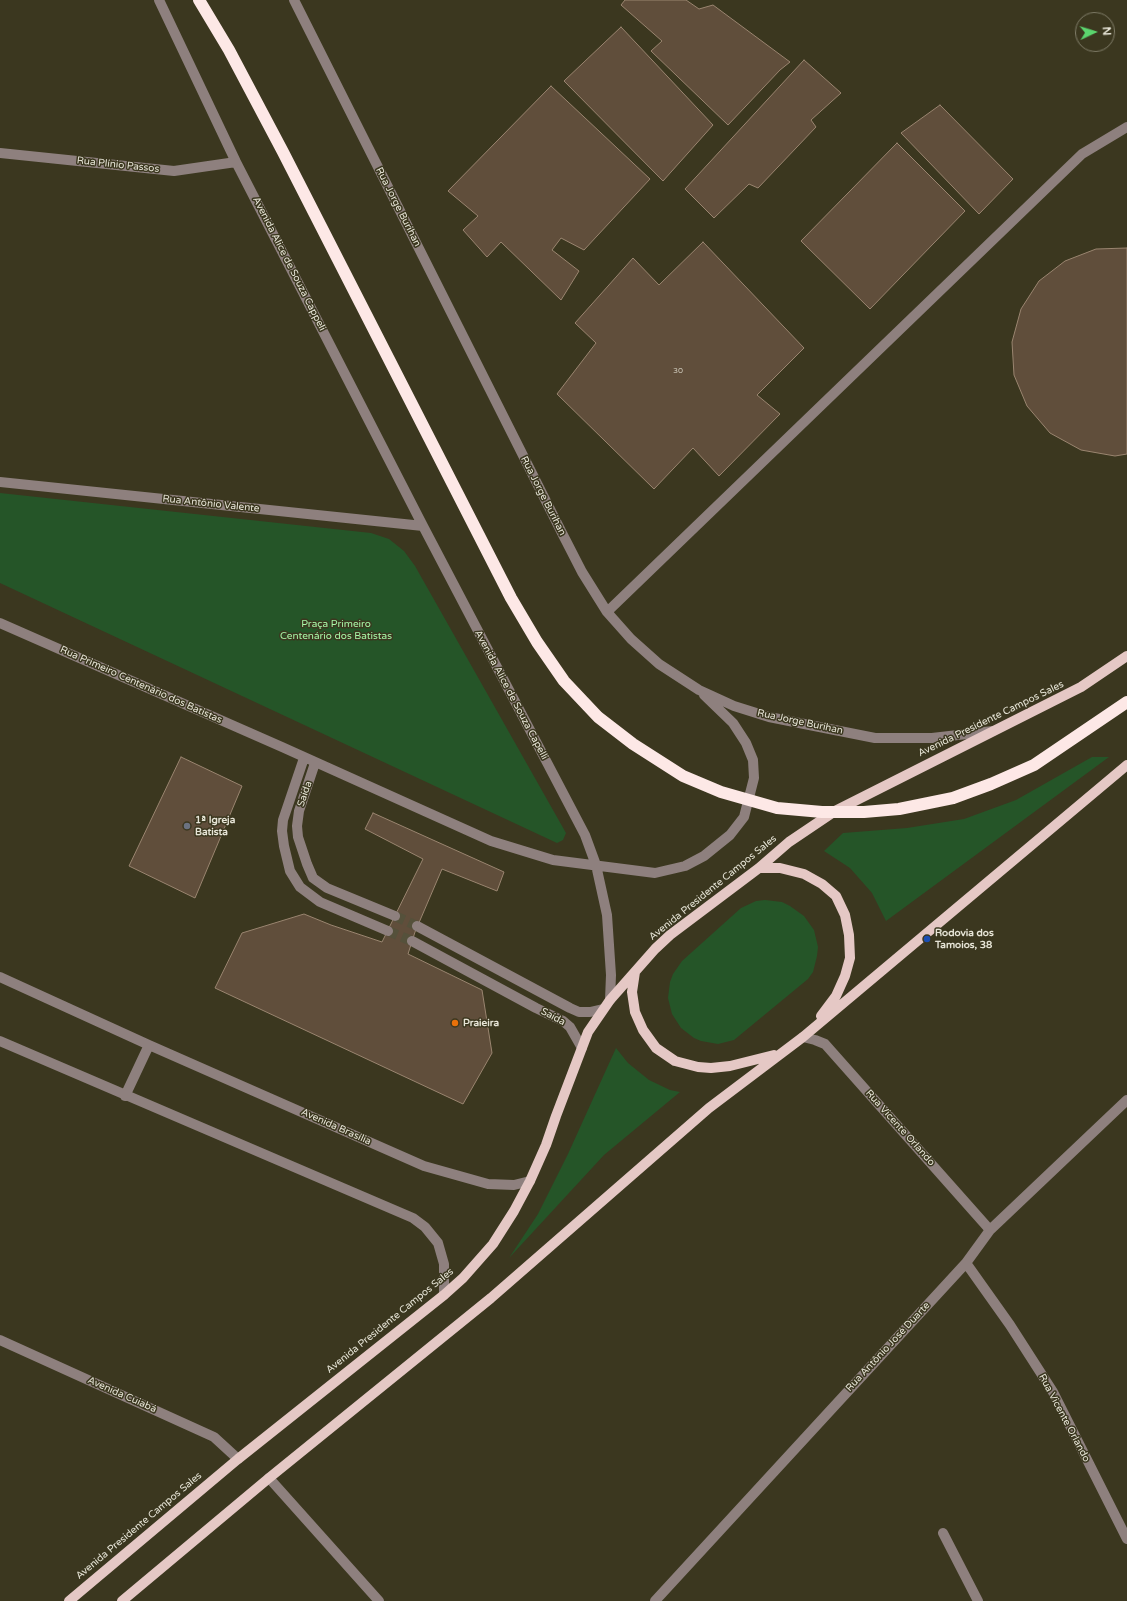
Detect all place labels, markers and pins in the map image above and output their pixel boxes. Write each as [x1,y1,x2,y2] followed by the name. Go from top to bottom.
[195,814,235,838] place label: 1ª Igreja Batista
[182,821,192,831] marker: 1ª Igreja Batista
[935,927,994,950] place label: Rodovia dos Tamoios, 38
[922,934,932,944] marker: Rodovia dos Tamoios, 38
[463,1017,499,1029] place label: Praieira
[450,1018,460,1028] marker: Praieira

